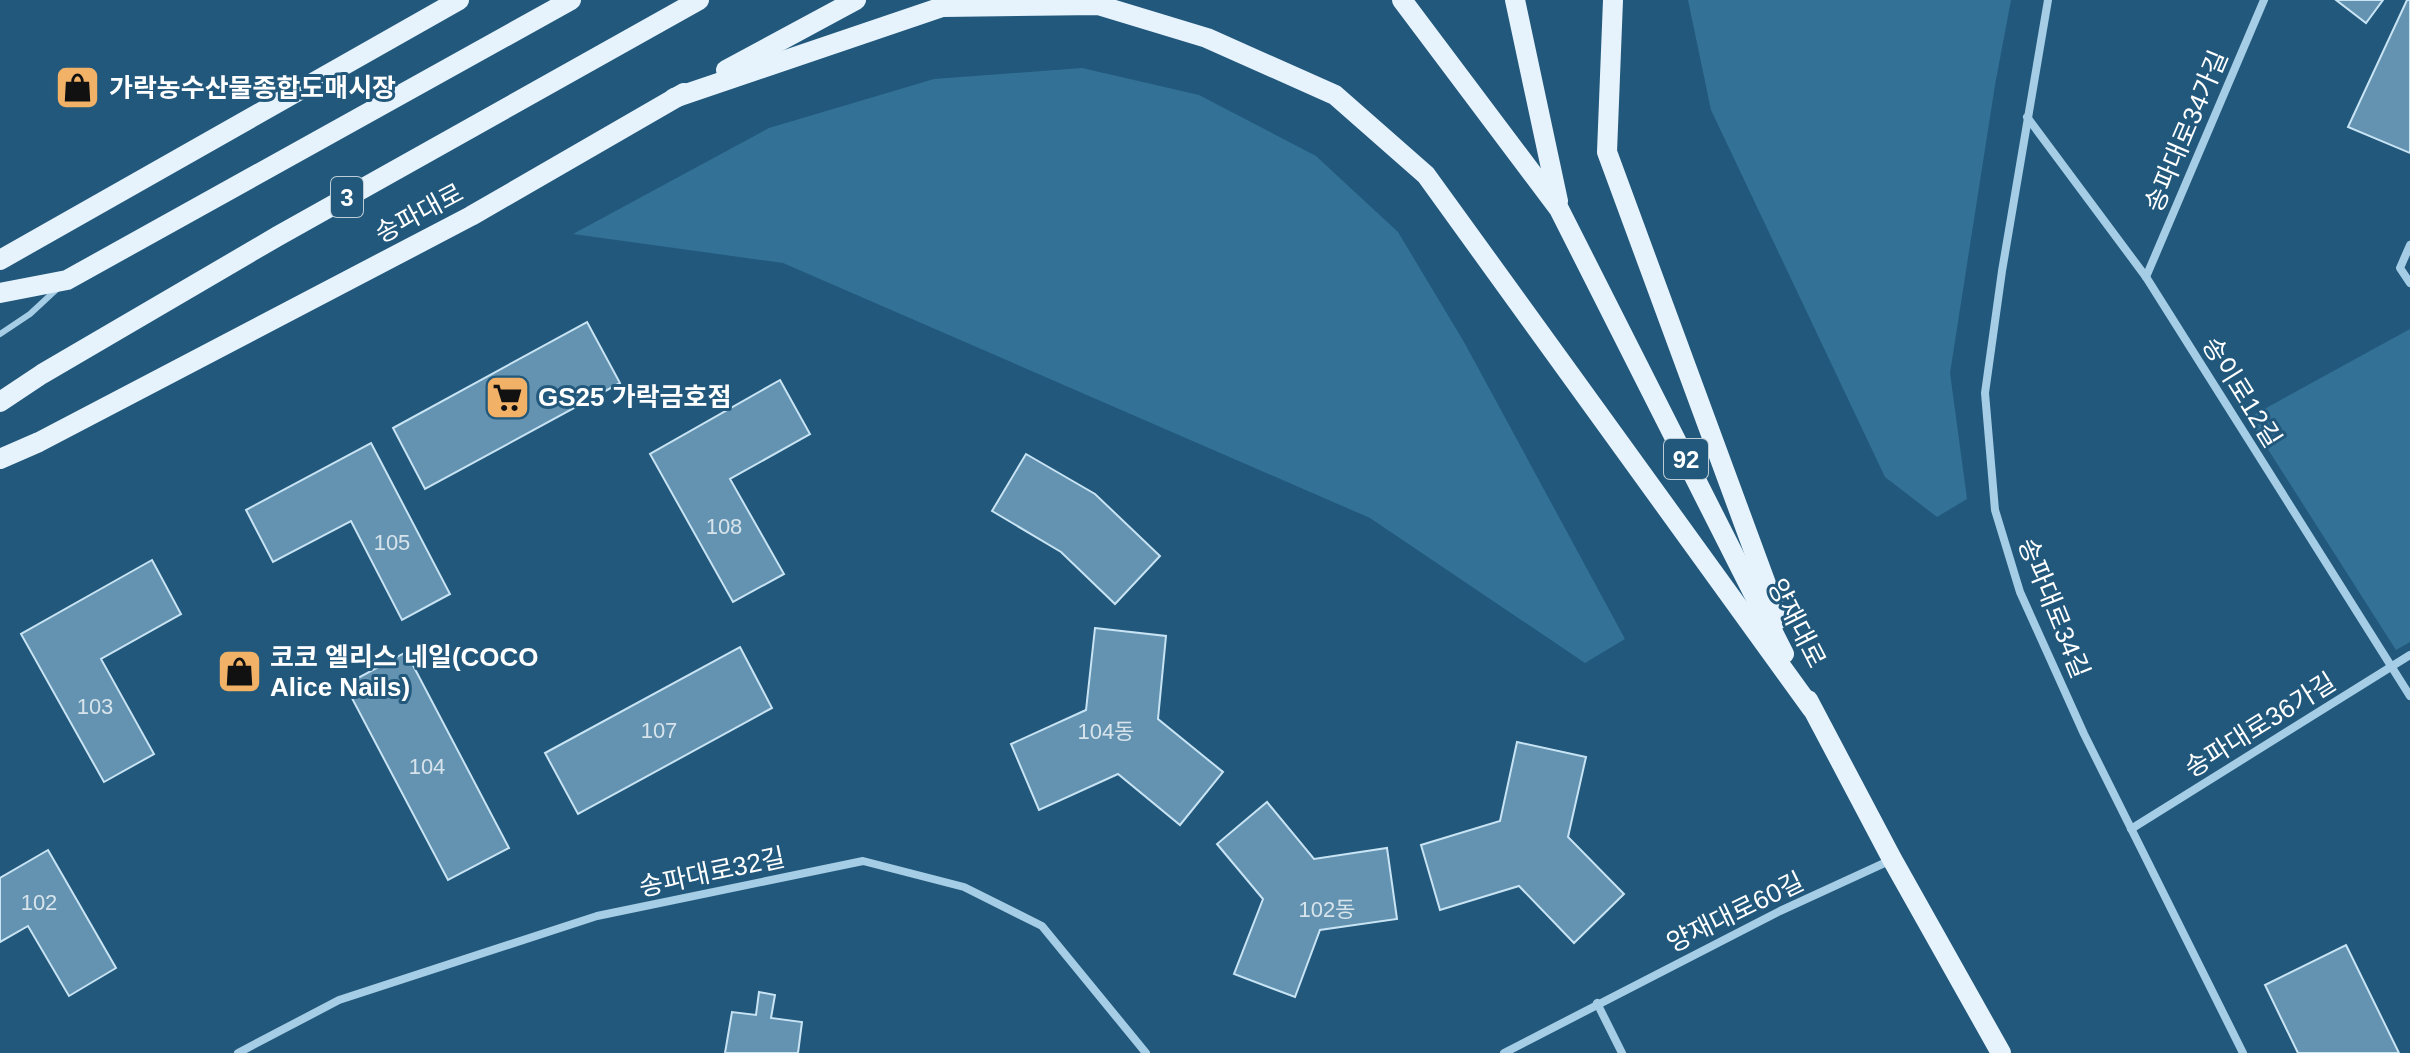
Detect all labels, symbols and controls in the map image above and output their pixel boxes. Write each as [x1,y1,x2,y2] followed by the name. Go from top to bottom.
[2139,46,2233,216] street label: 송파대로34가길
[54,64,102,112] shop icon: 가락농수산물종합도매시장
[109,73,396,103] place label: 가락농수산물종합도매시장
[331,177,363,217] road number: 3
[370,177,468,249] street label: 송파대로
[2196,331,2288,453] street label: 송이로12길
[483,373,531,421] supermarket icon: GS25 가락금호점
[538,382,731,412] place label: GS25 가락금호점
[1664,439,1708,479] road number: 92
[706,514,742,539] house number: 108
[374,530,410,555] house number: 105
[2012,534,2096,682] street label: 송파대로34길
[1762,574,1832,672] street label: 양재대로
[270,642,539,702] place label: 코코 엘리스 네일(COCO Alice Nails)
[215,648,263,696] shop icon: 코코 엘리스 네일(COCO Alice Nails)
[2179,667,2341,783] street label: 송파대로36가길
[77,694,113,719] house number: 103
[641,718,677,743] house number: 107
[1078,719,1134,744] house number: 104동
[409,754,445,779] house number: 104
[636,842,788,902] street label: 송파대로32길
[1662,866,1808,958] street label: 양재대로60길
[21,890,57,915] house number: 102
[1299,897,1355,922] house number: 102동

